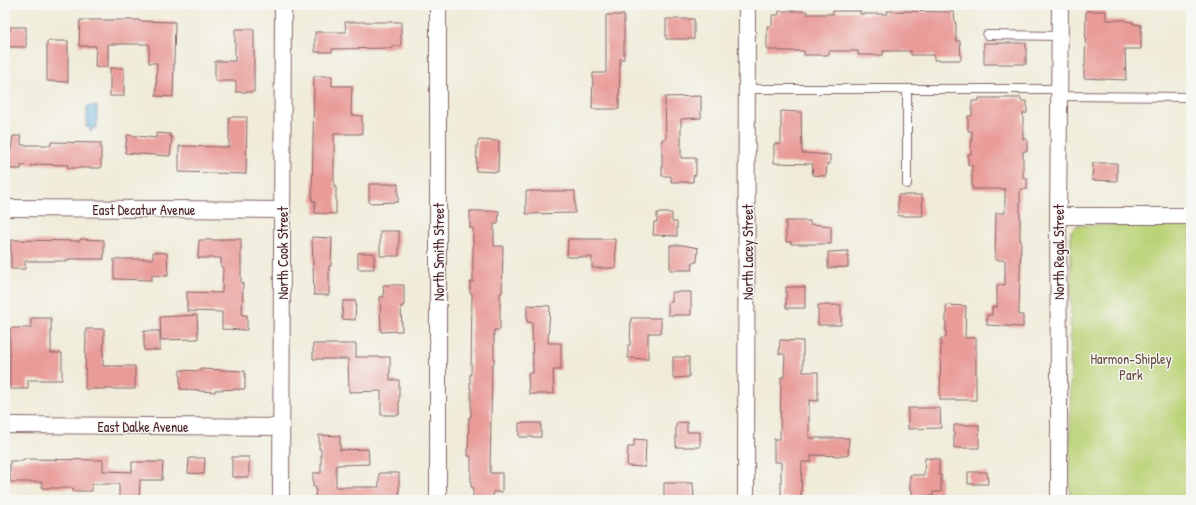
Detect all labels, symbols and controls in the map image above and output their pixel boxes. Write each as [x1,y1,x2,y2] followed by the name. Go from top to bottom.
[93,200,196,219] street label: East Decatur Avenue
[429,203,448,301] street label: North Smith Street
[738,204,758,300] street label: North Lacey Street
[1049,204,1069,300] street label: North Regal Street
[273,206,292,299] street label: North Cook Street
[1090,349,1172,384] park label: Harmon-Shipley Park
[97,417,189,436] street label: East Dalke Avenue

